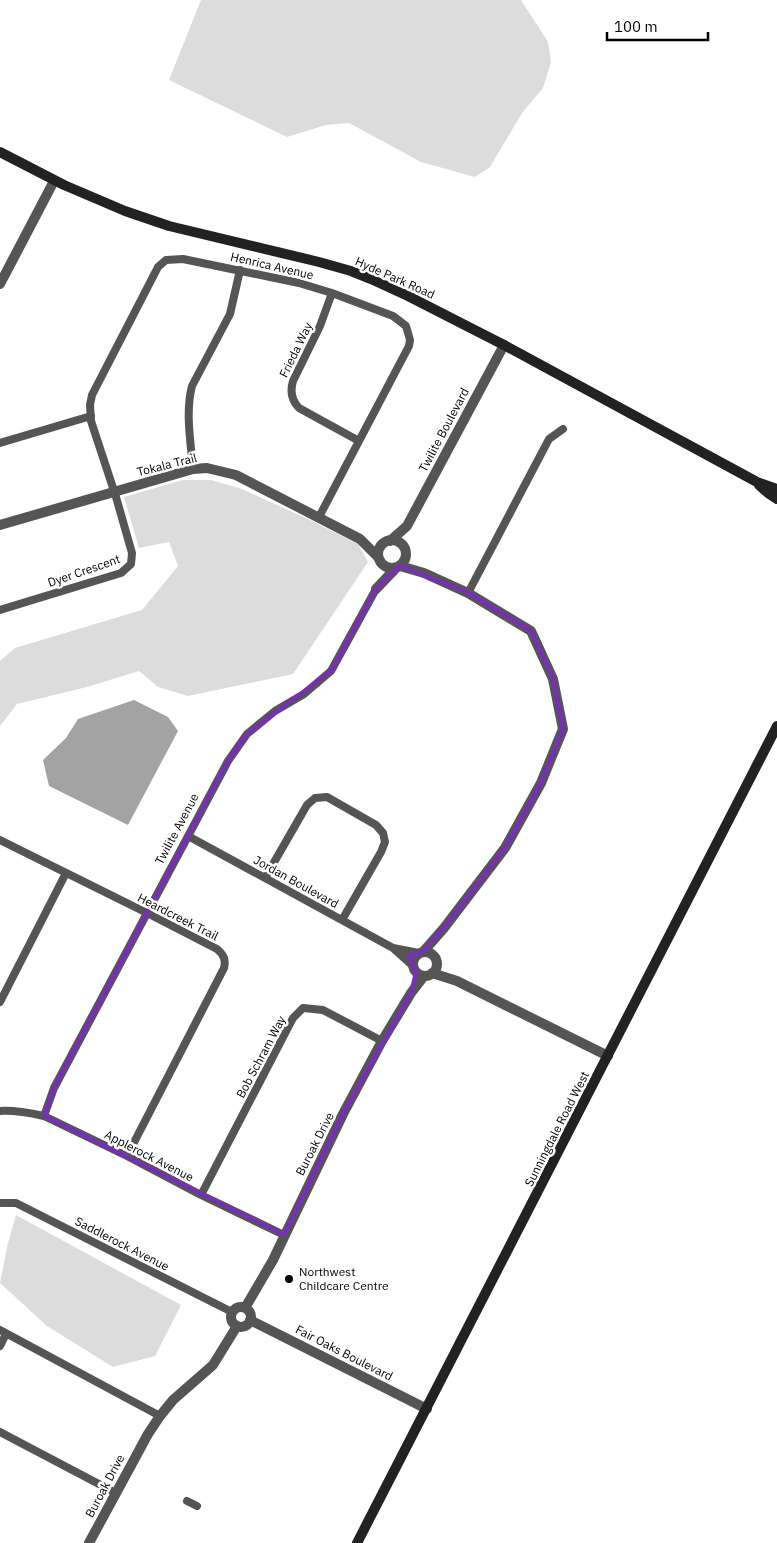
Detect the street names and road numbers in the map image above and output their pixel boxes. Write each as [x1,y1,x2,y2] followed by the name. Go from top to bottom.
[229,249,315,282] street label: Henrica Avenue
[353,253,437,302] street label: Hyde Park Road
[276,320,315,380] street label: Frieda Way
[415,385,472,474] street label: Twilite Boulevard
[135,450,198,479] street label: Tokala Trail
[46,551,122,590] street label: Dyer Crescent
[152,790,202,867] street label: Twilite Avenue
[251,852,341,911] street label: Jordan Boulevard
[135,890,221,943] street label: Heardcreek Trail
[233,1013,289,1101] street label: Bob Schram Way
[521,1069,592,1189] street label: Sunningdale Road West
[292,1109,337,1178] street label: Buroak Drive
[102,1127,197,1185] street label: Applerock Avenue
[73,1213,172,1274] street label: Saddlerock Avenue
[293,1322,395,1384] street label: Fair Oaks Boulevard
[82,1451,128,1520] street label: Buroak Drive

